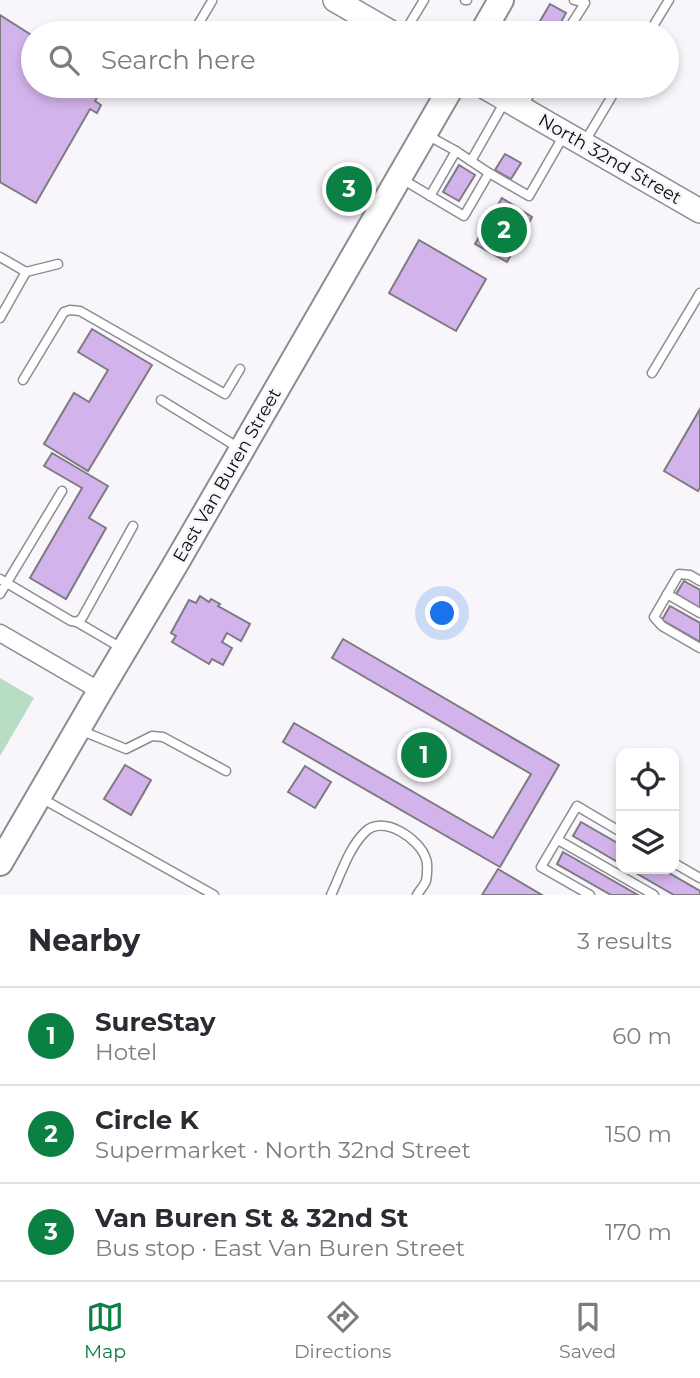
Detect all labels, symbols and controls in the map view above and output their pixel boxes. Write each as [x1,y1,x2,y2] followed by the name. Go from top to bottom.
[21,21,679,98] search box
[45,41,83,79] icon: search
[101,44,256,76] text: Search here
[535,109,685,209] street label: North 32nd Street
[326,163,372,215] pin: 3
[481,204,527,256] pin: 2
[168,384,286,566] street label: East Van Buren Street
[425,596,459,630] your location
[401,729,447,781] pin: 1
[616,748,679,874] map controls
[616,748,679,811] button: locate
[616,811,679,874] button: layers
[28,922,140,959] text: Nearby
[577,927,672,955] text: 3 results
[95,1006,216,1038] text: SureStay
[46,1022,56,1050] text: 1
[612,1022,672,1050] text: 60 m
[95,1038,157,1066] text: Hotel
[95,1104,199,1136] text: Circle K
[44,1120,58,1148] text: 2
[605,1120,672,1148] text: 150 m
[95,1136,471,1164] text: Supermarket · North 32nd Street
[95,1202,408,1234] text: Van Buren St & 32nd St
[44,1218,58,1246] text: 3
[605,1218,672,1246] text: 170 m
[95,1234,465,1262] text: Bus stop · East Van Buren Street
[84,1298,126,1363] tab: Map
[294,1298,391,1363] tab: Directions
[559,1298,616,1363] tab: Saved

